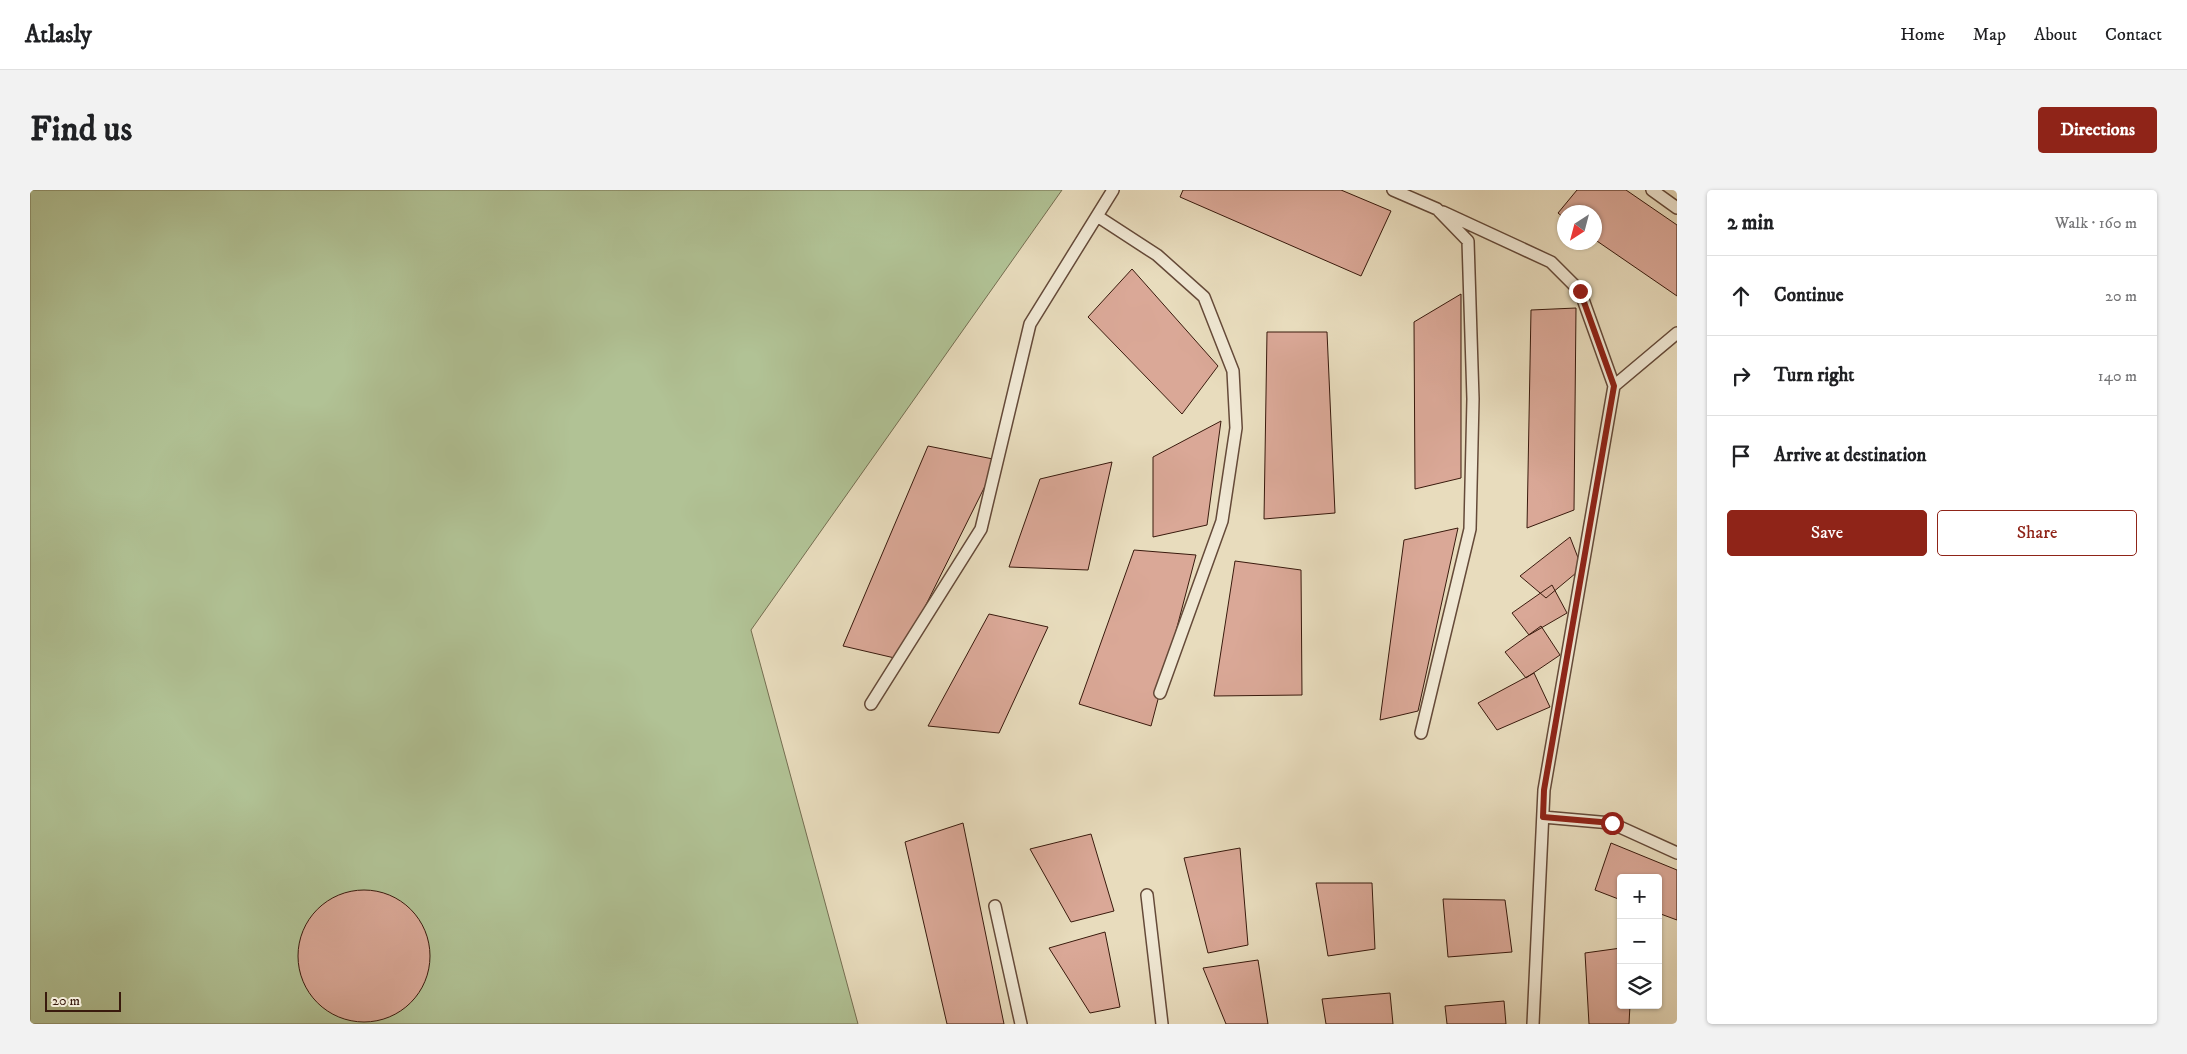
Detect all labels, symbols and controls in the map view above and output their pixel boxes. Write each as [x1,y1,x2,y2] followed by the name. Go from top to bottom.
[25,20,92,50] text: Atlasly
[1900,24,1945,46] text: Home
[1973,24,2006,46] text: Map
[2034,24,2077,46] text: About
[2105,24,2162,46] text: Contact
[2038,107,2157,153] button: Directions
[30,108,132,152] text: Find us
[1557,205,1602,250] north arrow
[1727,210,1774,236] text: 2 min
[2055,213,2137,233] text: Walk · 160 m
[1569,280,1592,303] route end
[1727,282,1755,310] icon: ahead
[1774,284,1844,307] text: Continue
[2105,286,2137,306] text: 20 m
[1727,362,1755,390] icon: right
[1774,364,1854,387] text: Turn right
[2098,366,2137,386] text: 140 m
[1727,442,1755,470] icon: arrive
[1774,444,1926,467] text: Arrive at destination
[1727,510,1927,556] button: Save
[1937,510,2137,556] button: Share
[1601,812,1624,835] route start
[1617,874,1662,1009] map controls
[1617,874,1662,919] button: +
[1617,919,1662,964] button: −
[1617,964,1662,1009] button: layers
[45,989,121,1012] scale bar
[52,992,80,1010] text: 20 m

